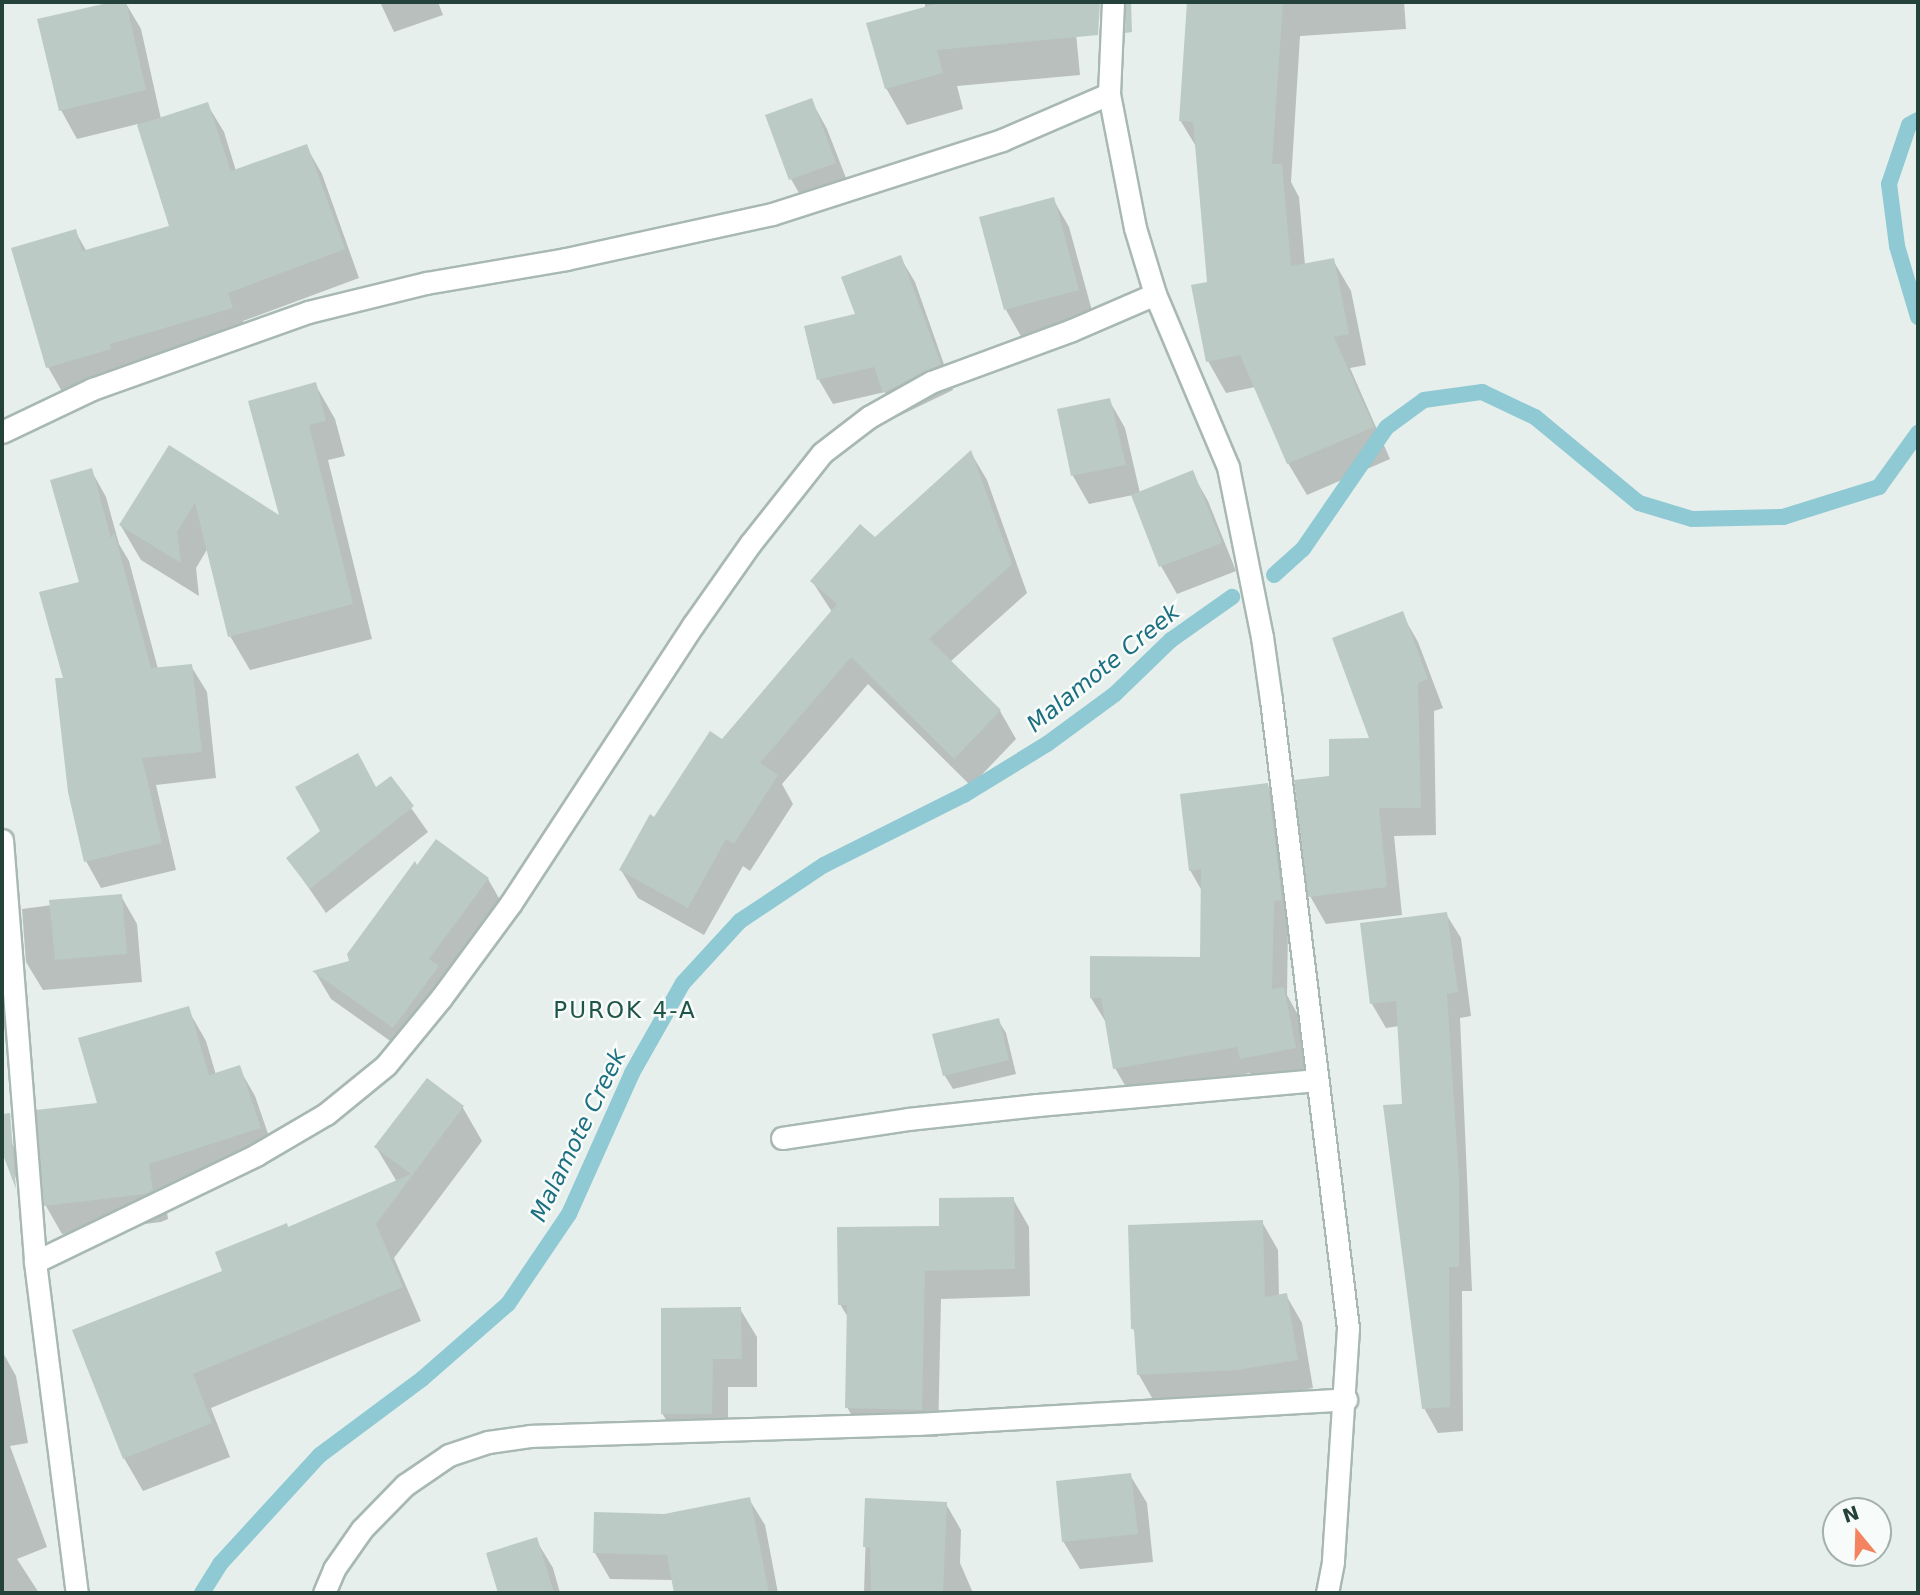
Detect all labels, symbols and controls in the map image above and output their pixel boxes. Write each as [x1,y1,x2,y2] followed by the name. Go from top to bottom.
[1021,598,1185,738] water label: Malamote Creek
[554,996,696,1024] district label: PUROK 4-A
[524,1044,632,1226] water label: Malamote Creek
[1822,1497,1892,1567] north arrow
[1840,1501,1862,1527] text: N

